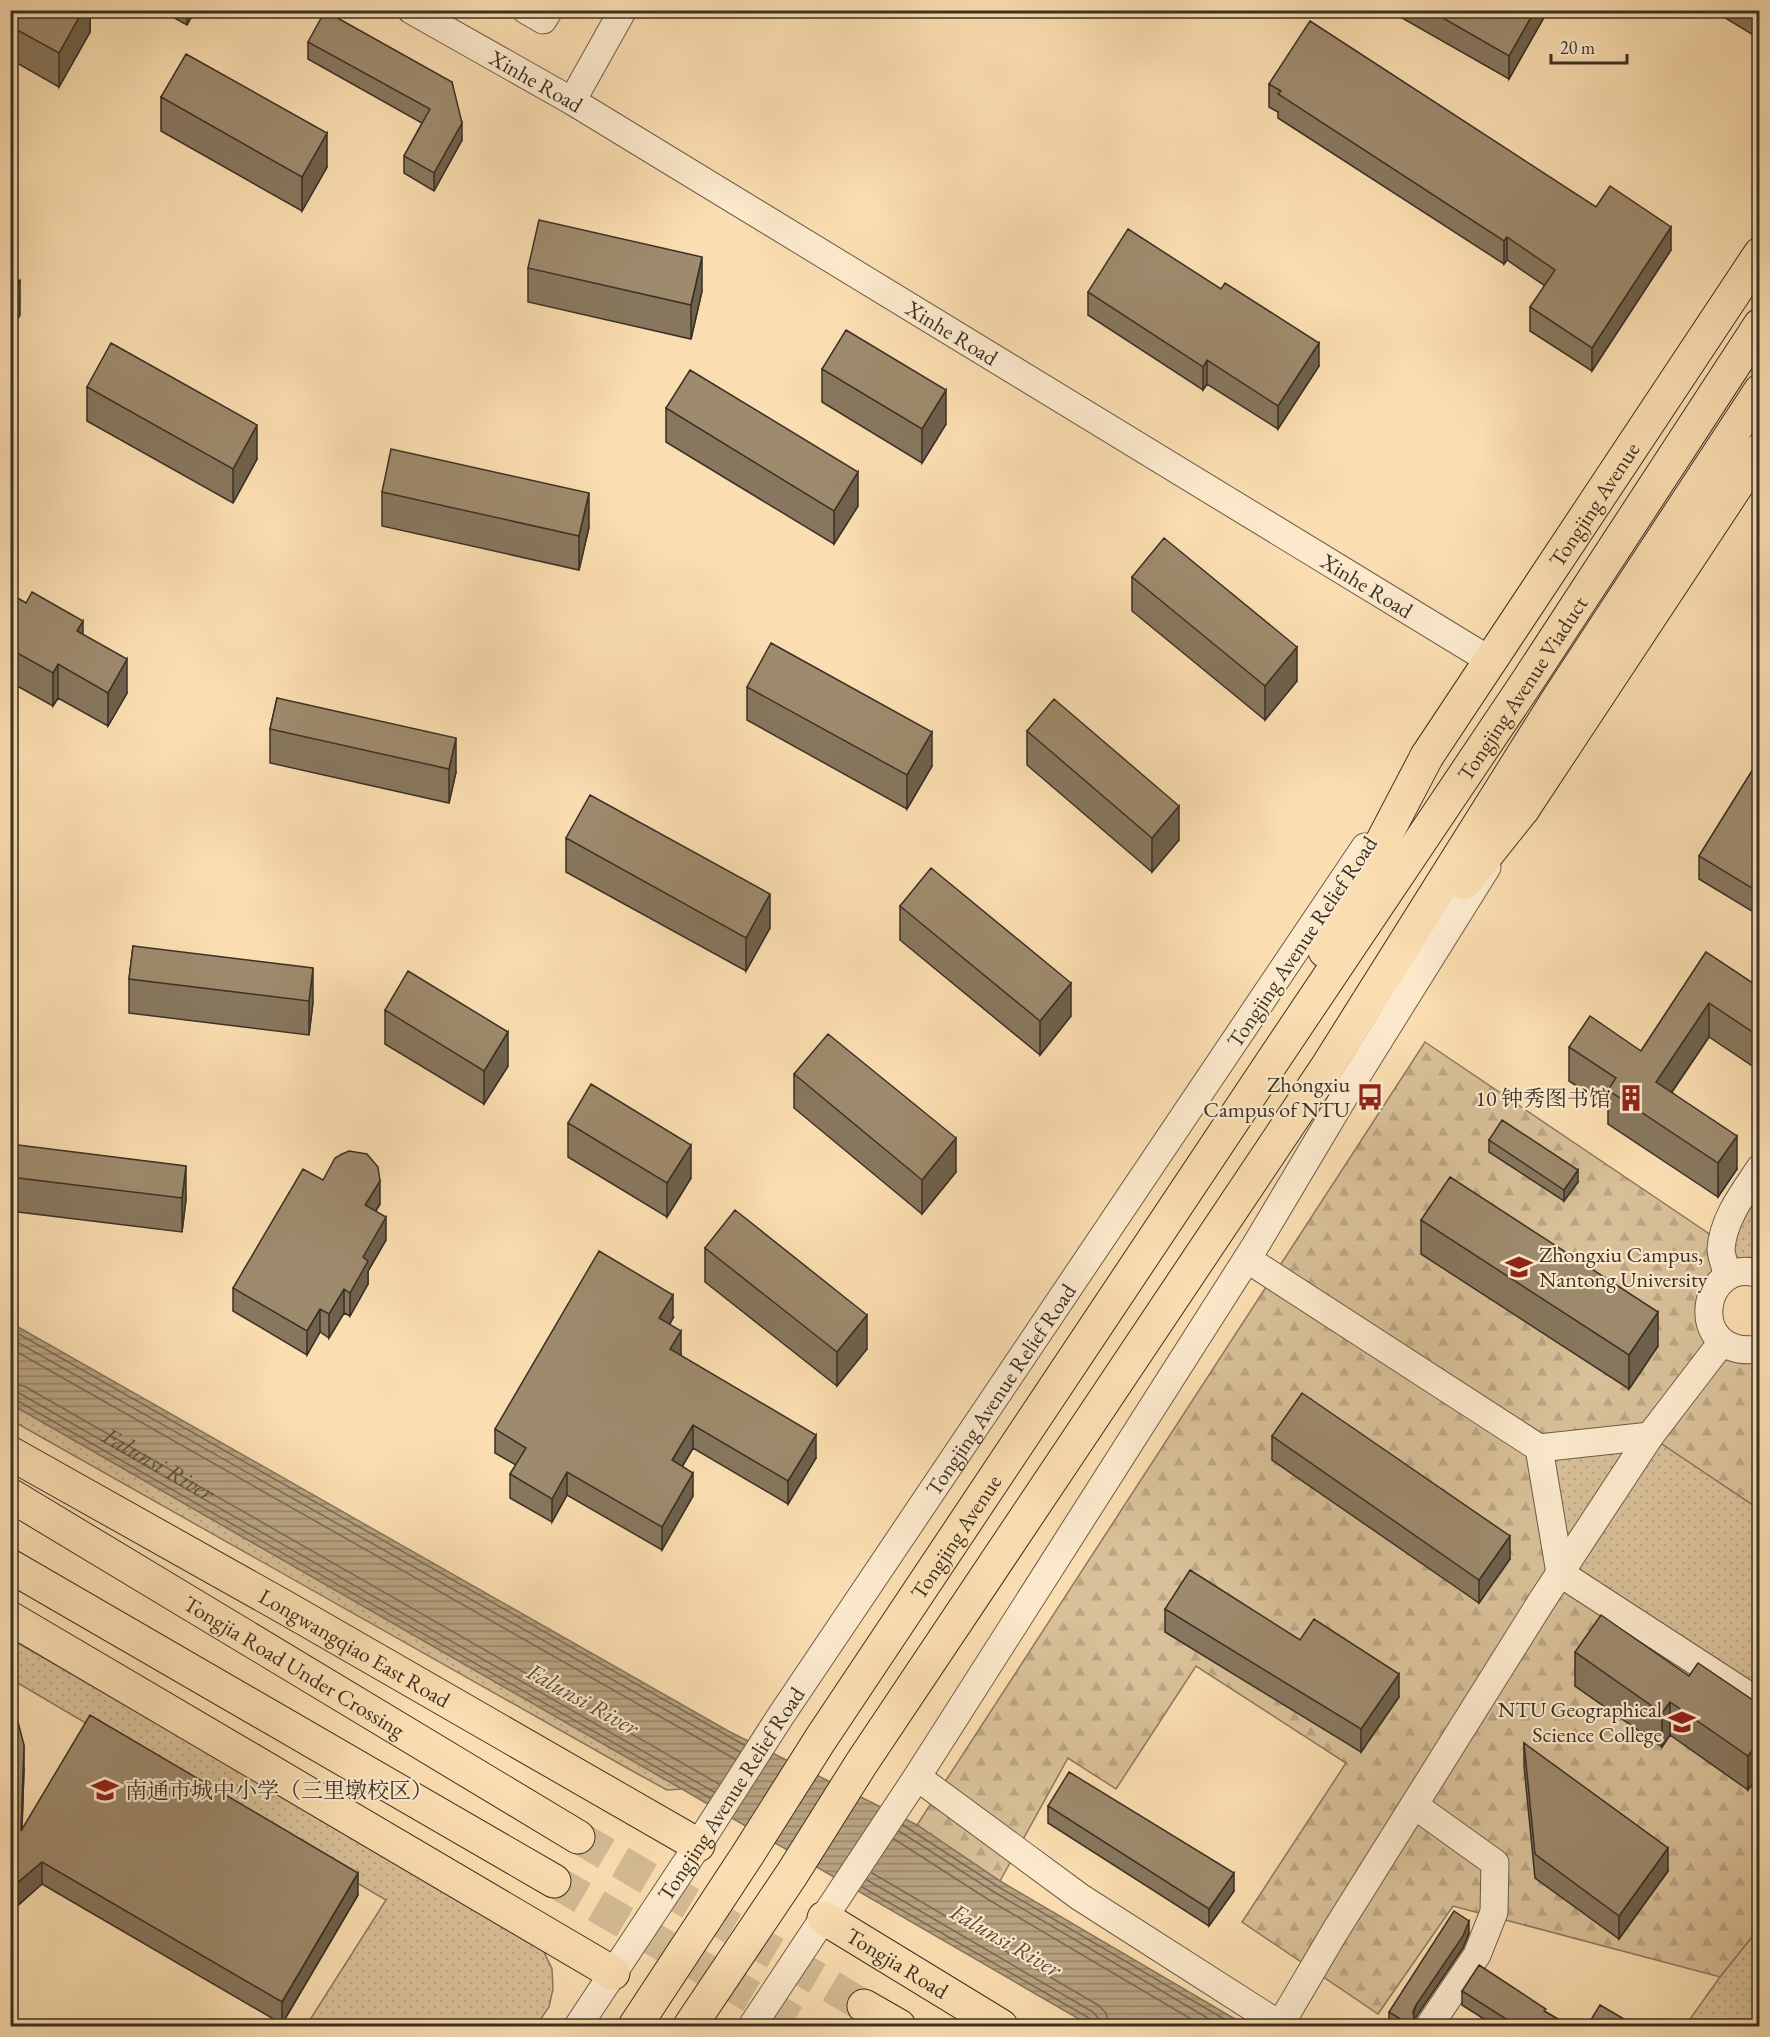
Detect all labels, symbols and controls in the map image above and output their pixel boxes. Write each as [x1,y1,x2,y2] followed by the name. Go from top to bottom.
[1551,27,1628,65] scale bar
[1560,36,1595,59] text: 20 m
[484,42,589,119] street label: Xinhe Road
[900,293,1004,372] street label: Xinhe Road
[1542,436,1646,572] street label: Tongjing Avenue
[1315,546,1419,625] street label: Xinhe Road
[1450,590,1594,786] street label: Tongjing Avenue Viaduct
[1220,830,1384,1054] street label: Tongjing Avenue Relief Road
[1203,1070,1351,1124] place label: Zhongxiu Campus of NTU
[1355,1082,1385,1112] bus stop icon: Zhongxiu Campus of NTU
[1616,1083,1646,1113] building icon: 10 钟秀图书馆
[1475,1084,1611,1113] place label: 10 钟秀图书馆
[1539,1240,1708,1294] place label: Zhongxiu Campus, Nantong University
[1504,1252,1534,1282] school or university icon: Zhongxiu Campus, Nantong University
[919,1277,1082,1501] street label: Tongjing Avenue Relief Road
[97,1419,222,1508] water label: Falunsi River
[903,1468,1008,1605] street label: Tongjing Avenue
[254,1581,456,1714] street label: Longwangqiao East Road
[178,1589,411,1744] street label: Tongjia Road Under Crossing
[521,1655,646,1743] water label: Falunsi River
[651,1680,811,1906] street label: Tongjing Avenue Relief Road
[1498,1695,1662,1749] place label: NTU Geographical Science College
[1667,1707,1697,1737] school or university icon: NTU Geographical Science College
[90,1775,120,1805] school or university icon: 南通市城中小学（三里墩校区）
[125,1776,433,1805] place label: 南通市城中小学（三里墩校区）
[944,1895,1069,1985] water label: Falunsi River
[841,1921,955,2005] street label: Tongjia Road

